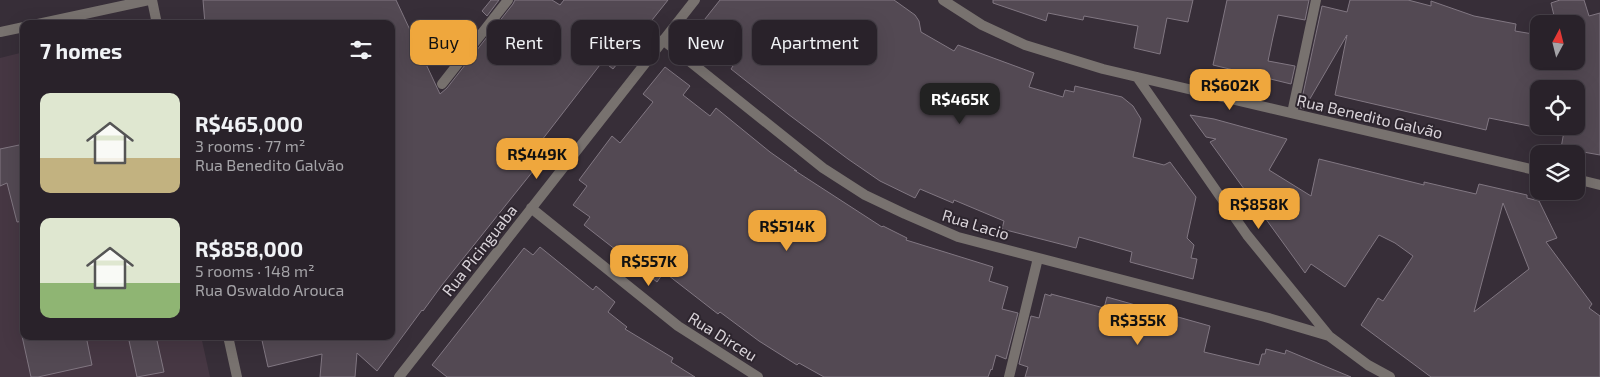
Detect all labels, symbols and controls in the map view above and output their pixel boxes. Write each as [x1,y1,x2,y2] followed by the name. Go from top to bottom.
[1530,15,1585,70] north arrow
[1530,15,1585,200] map controls
[410,20,477,65] chip: Buy
[487,20,561,65] chip: Rent
[571,20,659,65] chip: Filters
[669,20,742,65] chip: New
[752,20,877,65] chip: Apartment
[347,36,375,64] icon: filters
[40,38,122,63] text: 7 homes
[1189,68,1271,111] pin: R$602K
[1201,75,1259,94] text: R$602K
[1530,80,1585,135] button: locate
[919,82,1001,125] pin: R$465K
[931,89,989,108] text: R$465K
[1295,90,1445,142] street label: Rua Benedito Galvão
[195,111,303,136] text: R$465,000
[80,113,140,173] icon: home
[195,136,306,155] text: 3 rooms · 77 m²
[496,138,578,180] pin: R$449K
[507,144,567,163] text: R$449K
[1530,145,1585,200] button: layers
[195,155,344,174] text: Rua Benedito Galvão
[1218,188,1300,230] pin: R$858K
[1230,194,1288,213] text: R$858K
[437,201,521,299] street label: Rua Picinguaba
[940,205,1012,243] street label: Rua Lacio
[746,210,828,252] pin: R$514K
[759,216,815,235] text: R$514K
[195,236,303,261] text: R$858,000
[80,238,140,298] icon: home
[608,244,690,287] pin: R$557K
[621,251,677,270] text: R$557K
[195,261,315,280] text: 5 rooms · 148 m²
[195,280,344,299] text: Rua Oswaldo Arouca
[1097,304,1179,346] pin: R$355K
[685,307,761,365] street label: Rua Dirceu
[1110,310,1166,329] text: R$355K

